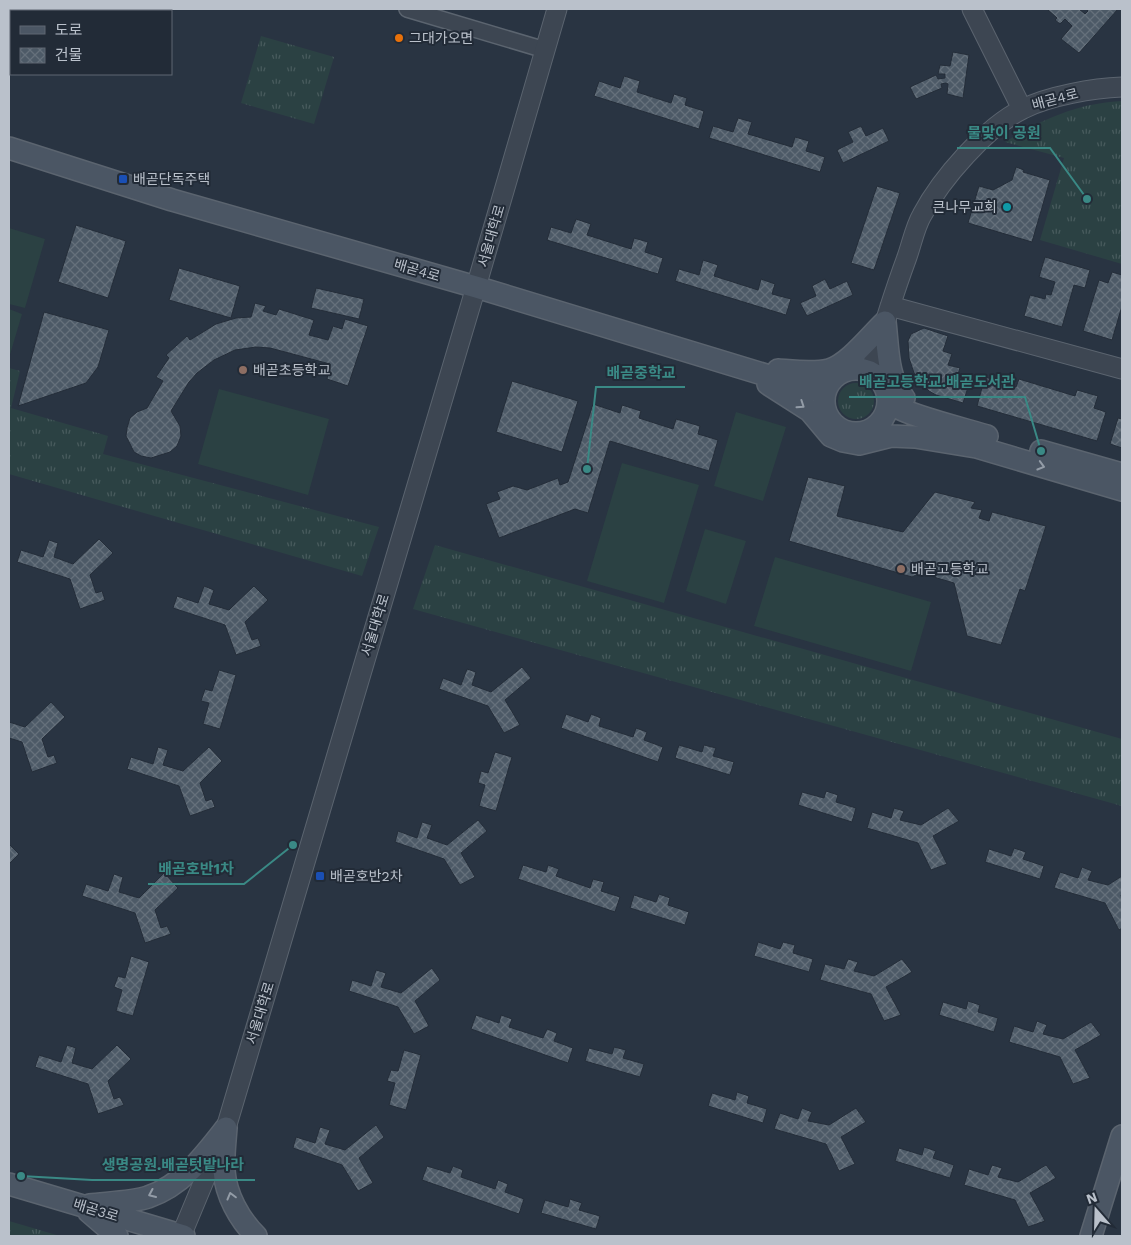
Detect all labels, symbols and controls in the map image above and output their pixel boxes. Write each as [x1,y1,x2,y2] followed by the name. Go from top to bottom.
[10,10,172,75] legend
[55,21,83,39] text: 도로
[409,30,473,46] place label: 그대가오면
[393,32,405,44] marker: 그대가오면
[55,46,83,64] text: 건물
[1030,85,1080,113] street label: 배곧4로
[957,118,1050,148] callout: 물맞이 공원
[967,124,1041,142] text: 물맞이 공원
[133,171,210,187] place label: 배곧단독주택
[117,173,129,185] marker: 배곧단독주택
[933,199,997,215] place label: 큰나무교회
[1001,201,1013,213] marker: 큰나무교회
[474,203,508,269] street label: 서울대학로
[392,256,442,284] street label: 배곧4로
[596,357,685,387] callout: 배곧중학교
[253,362,330,378] place label: 배곧초등학교
[237,364,249,376] marker: 배곧초등학교
[606,364,676,382] text: 배곧중학교
[849,367,1025,397] callout: 배곧고등학교.배곧도서관
[859,373,1015,391] text: 배곧고등학교.배곧도서관
[795,398,804,408] one-way arrow
[1036,461,1045,471] one-way arrow
[911,561,988,577] place label: 배곧고등학교
[895,563,907,575] marker: 배곧고등학교
[358,592,392,658] street label: 서울대학로
[148,854,244,884] callout: 배곧호반1차
[158,860,234,878] text: 배곧호반1차
[330,868,403,884] place label: 배곧호반2차
[314,870,326,882] marker: 배곧호반2차
[243,980,277,1046] street label: 서울대학로
[92,1150,255,1180] callout: 생명공원.배곧텃밭나라
[102,1156,244,1174] text: 생명공원.배곧텃밭나라
[1071,1185,1121,1235] north arrow
[148,1188,157,1199] one-way arrow
[1084,1188,1099,1207] text: N
[226,1192,236,1200] one-way arrow
[71,1196,121,1225] street label: 배곧3로

